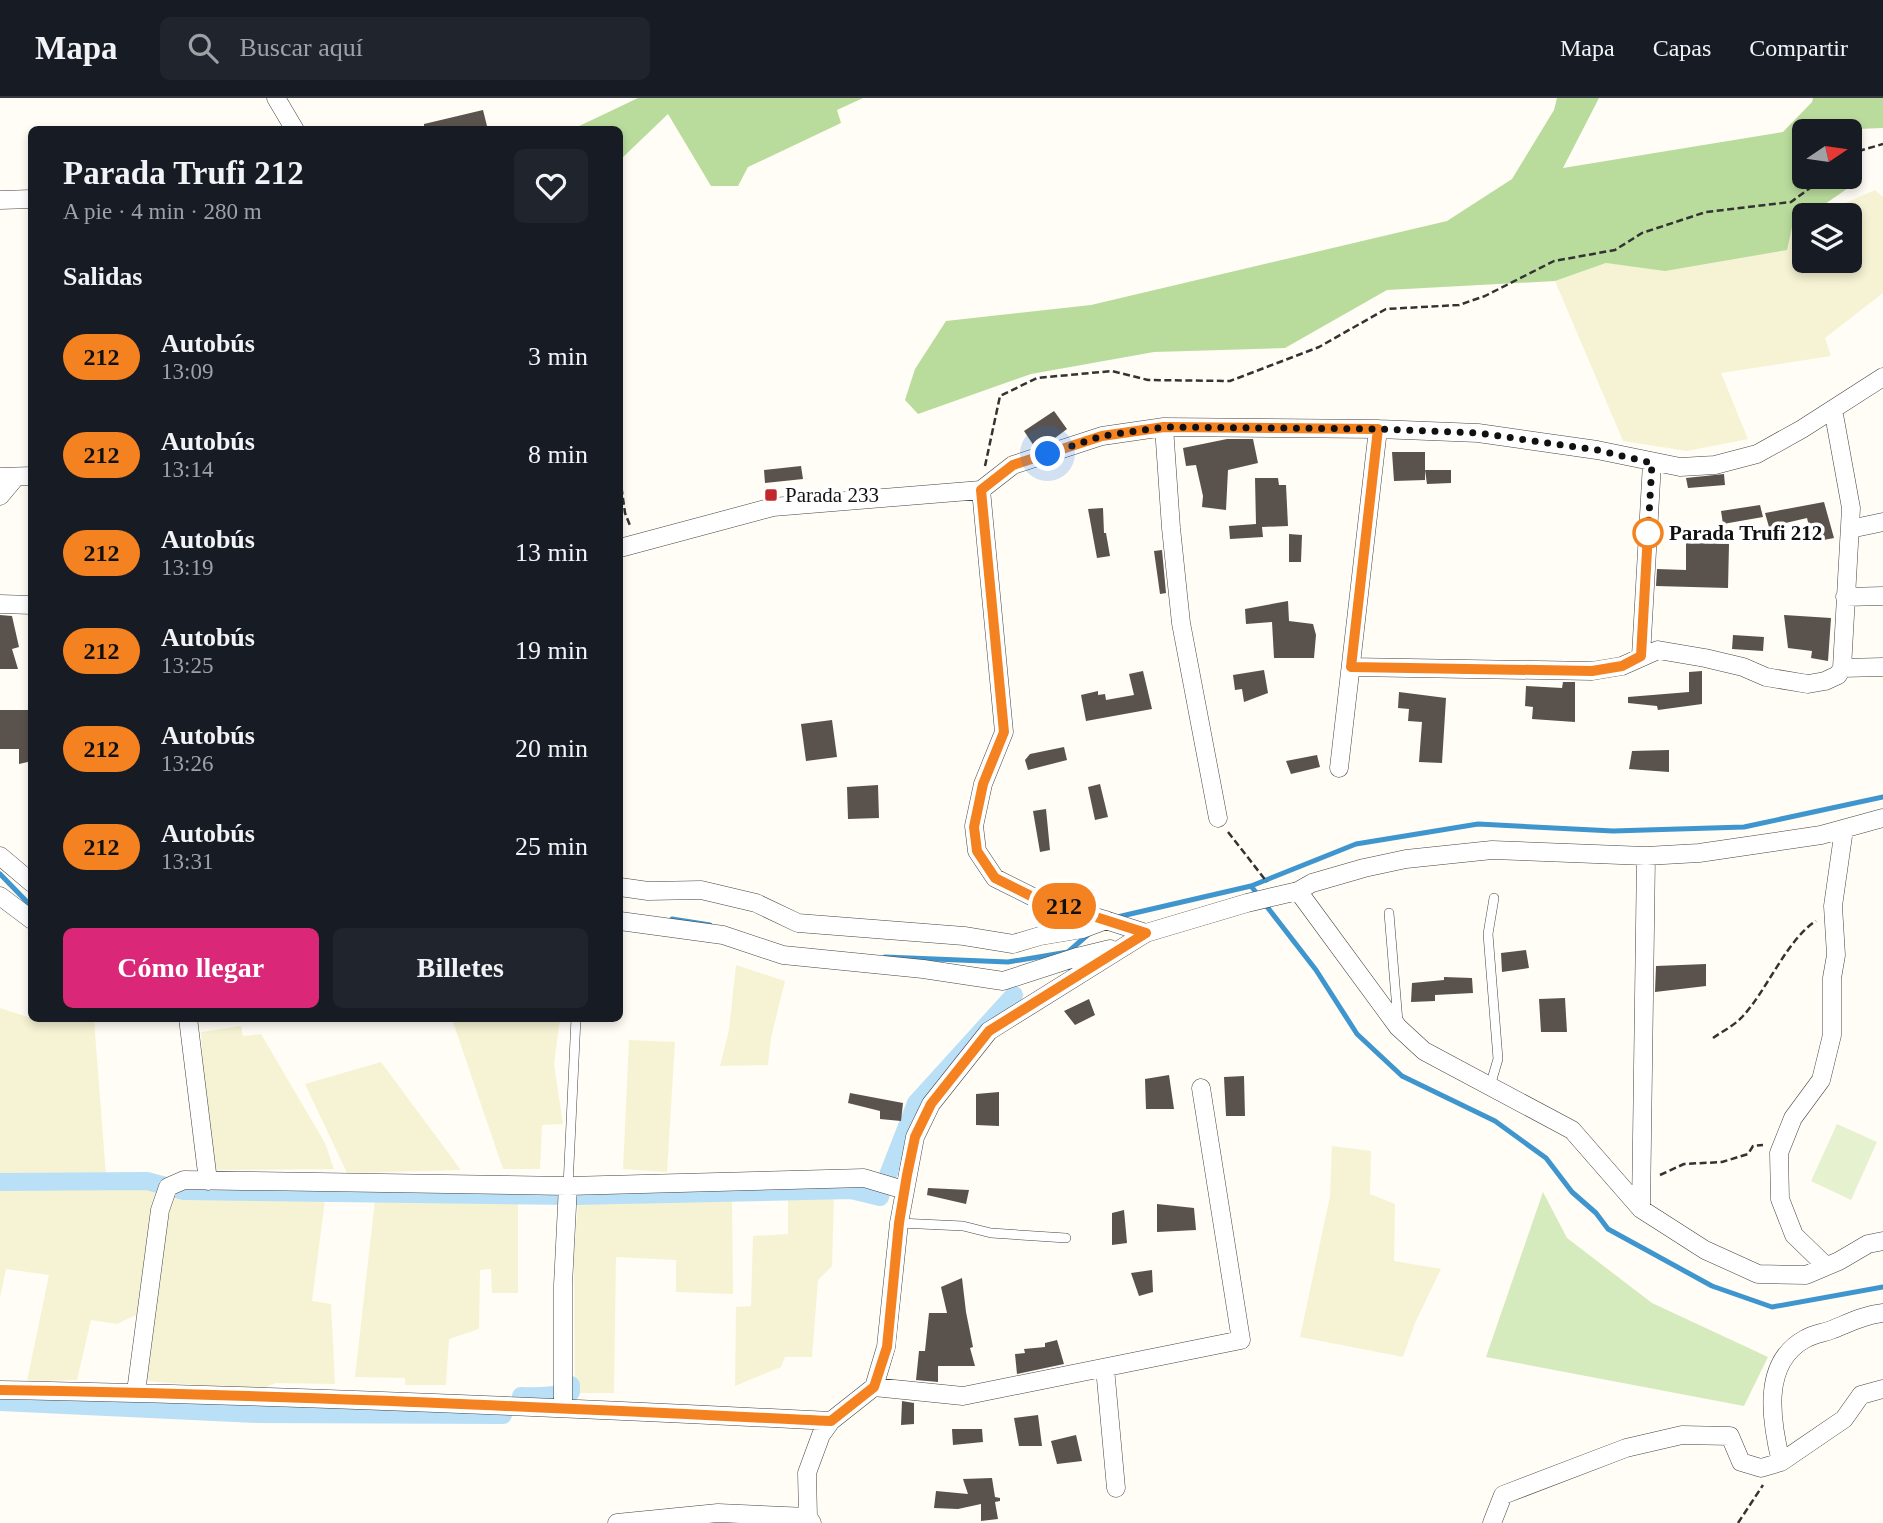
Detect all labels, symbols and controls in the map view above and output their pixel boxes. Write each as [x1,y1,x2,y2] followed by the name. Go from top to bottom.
[160,17,650,80] search box
[184,29,222,67] icon: search
[35,30,118,66] text: Mapa
[240,33,363,62] text: Buscar aquí
[1560,35,1615,61] text: Mapa
[1653,35,1711,61] text: Capas
[1749,35,1848,61] text: Compartir
[1792,119,1862,189] north arrow
[1792,119,1862,273] map controls
[514,149,588,223] button: heart
[63,155,304,191] text: Parada Trufi 212
[63,199,262,224] text: A pie · 4 min · 280 m
[1792,203,1862,273] button: layers
[63,262,143,291] text: Salidas
[161,329,255,358] text: Autobús
[528,342,588,371] text: 3 min
[84,344,120,370] text: 212
[161,359,213,384] text: 13:09
[161,427,255,456] text: Autobús
[1030,436,1065,471] your location
[528,440,588,469] text: 8 min
[84,442,120,468] text: 212
[161,457,213,482] text: 13:14
[785,483,879,507] place label: Parada 233
[763,487,779,503] marker: Parada 233
[1633,518,1663,548] marker: Parada Trufi 212
[1669,521,1822,545] place label: Parada Trufi 212
[161,525,255,554] text: Autobús
[515,538,588,567] text: 13 min
[84,540,120,566] text: 212
[161,555,213,580] text: 13:19
[161,623,255,652] text: Autobús
[515,636,588,665] text: 19 min
[84,638,120,664] text: 212
[161,653,213,678] text: 13:25
[161,721,255,750] text: Autobús
[515,734,588,763] text: 20 min
[84,736,120,762] text: 212
[161,751,213,776] text: 13:26
[161,819,255,848] text: Autobús
[515,832,588,861] text: 25 min
[84,834,120,860] text: 212
[161,849,213,874] text: 13:31
[1024,883,1104,929] line badge: 212
[1046,893,1082,919] text: 212
[63,928,319,1008] button: Cómo llegar
[333,928,588,1008] button: Billetes

